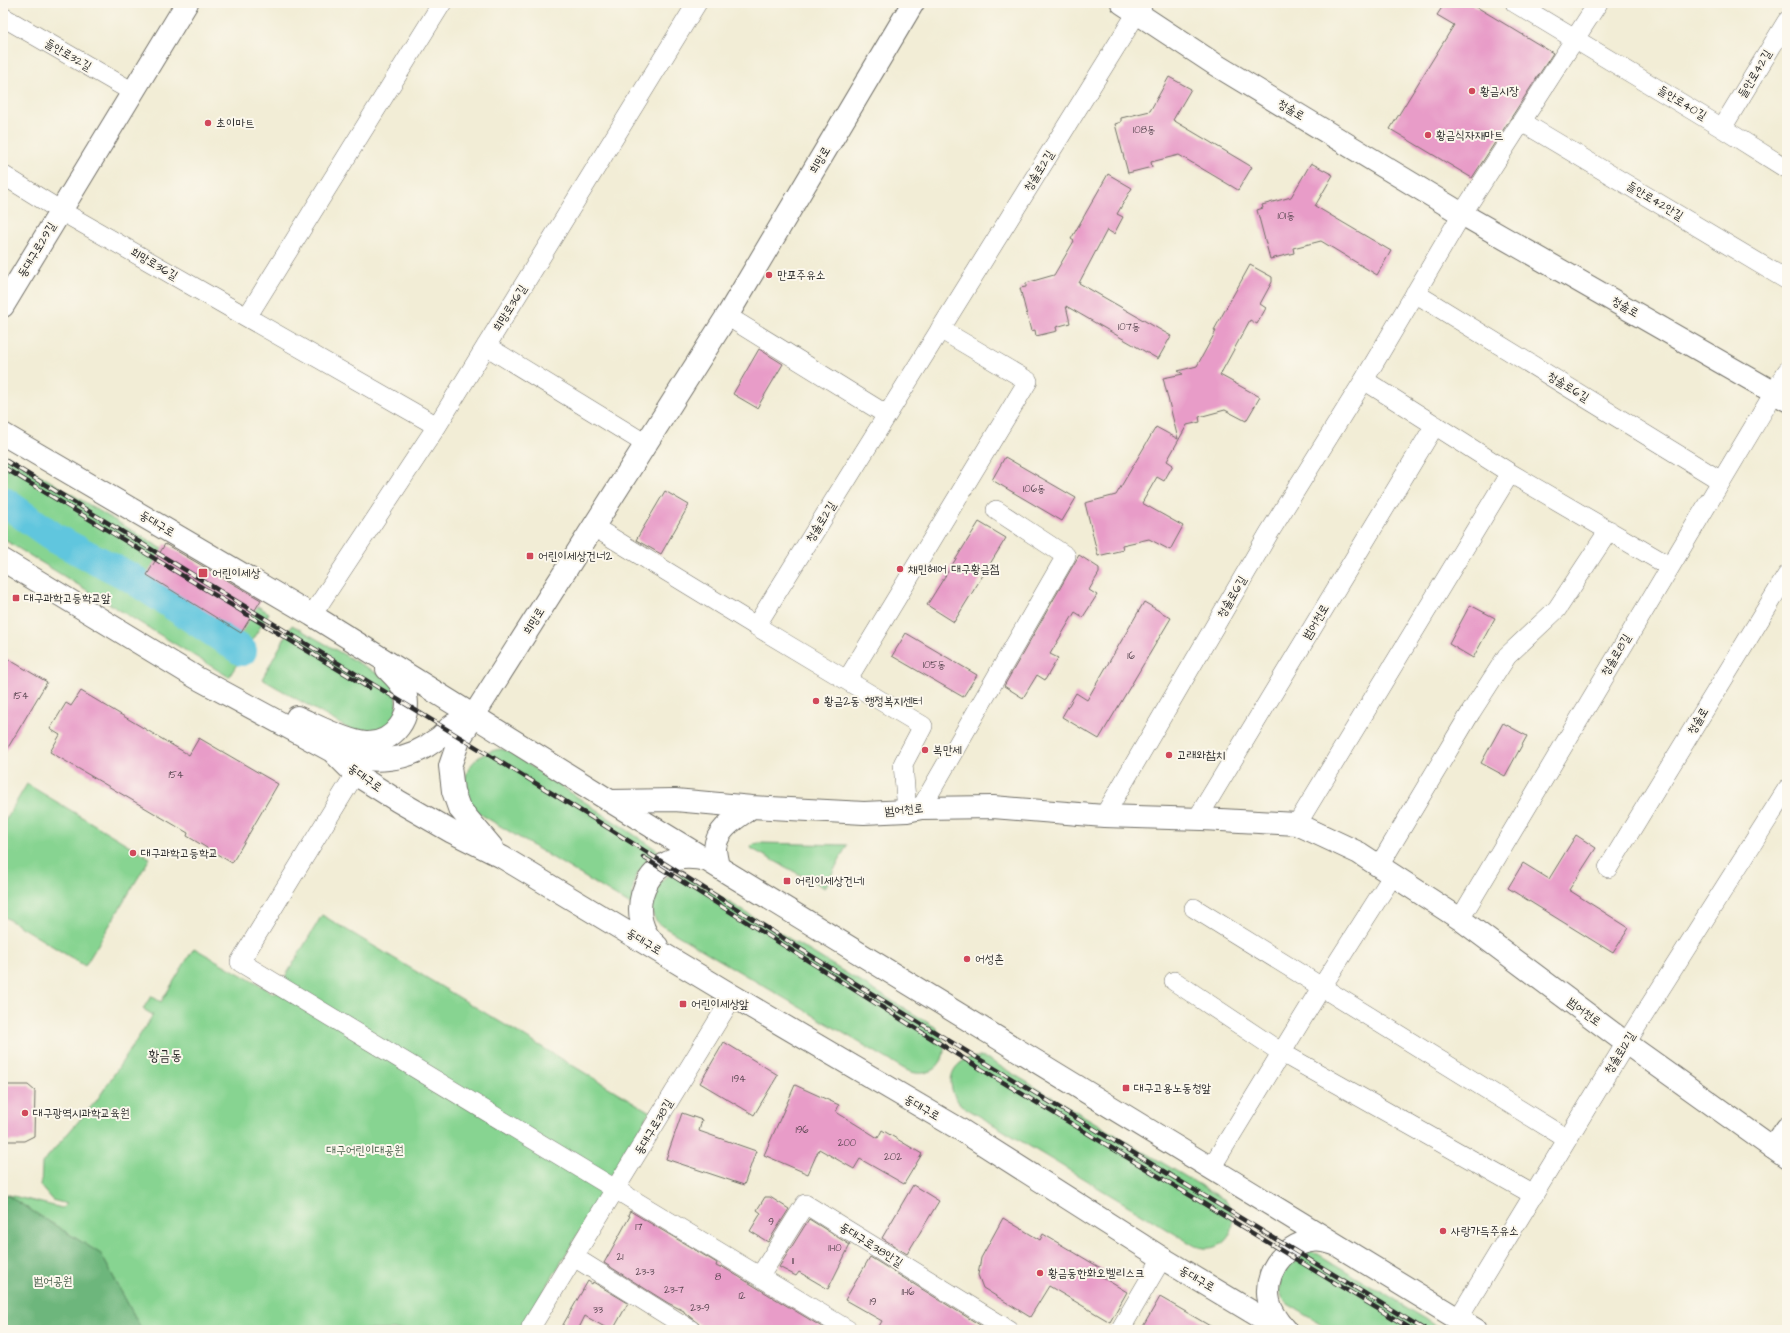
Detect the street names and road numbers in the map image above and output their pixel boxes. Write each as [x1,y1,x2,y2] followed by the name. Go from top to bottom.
[41,35,95,75] street label: 들안로32길
[1734,46,1776,101] street label: 들안로42길
[1654,82,1710,124] street label: 들안로40길
[1274,95,1308,125] street label: 청솔로
[805,143,835,177] street label: 희망로
[1020,147,1058,195] street label: 청솔로2길
[1623,177,1687,225] street label: 들안로42안길
[14,219,60,281] street label: 동대구로29길
[127,244,181,285] street label: 희망로36길
[489,281,531,335] street label: 희망로36길
[1608,292,1642,322] street label: 청솔로
[1544,368,1592,406] street label: 청솔로6길
[802,498,840,546] street label: 청솔로2길
[136,507,178,541] street label: 동대구로
[1213,572,1251,621] street label: 청솔로6길
[1299,601,1333,643] street label: 범어천로
[519,604,549,638] street label: 희망로
[1597,630,1635,679] street label: 청솔로8길
[1683,704,1713,738] street label: 청솔로
[344,760,386,796] street label: 동대구로
[884,800,924,820] street label: 범어천로
[623,925,665,959] street label: 동대구로
[1563,994,1605,1030] street label: 범어천로
[1600,1028,1640,1077] street label: 청솔로12길
[901,1091,943,1125] street label: 동대구로
[631,1096,677,1158] street label: 동대구로38길
[836,1219,906,1271] street label: 동대구로38안길
[1176,1262,1218,1296] street label: 동대구로

